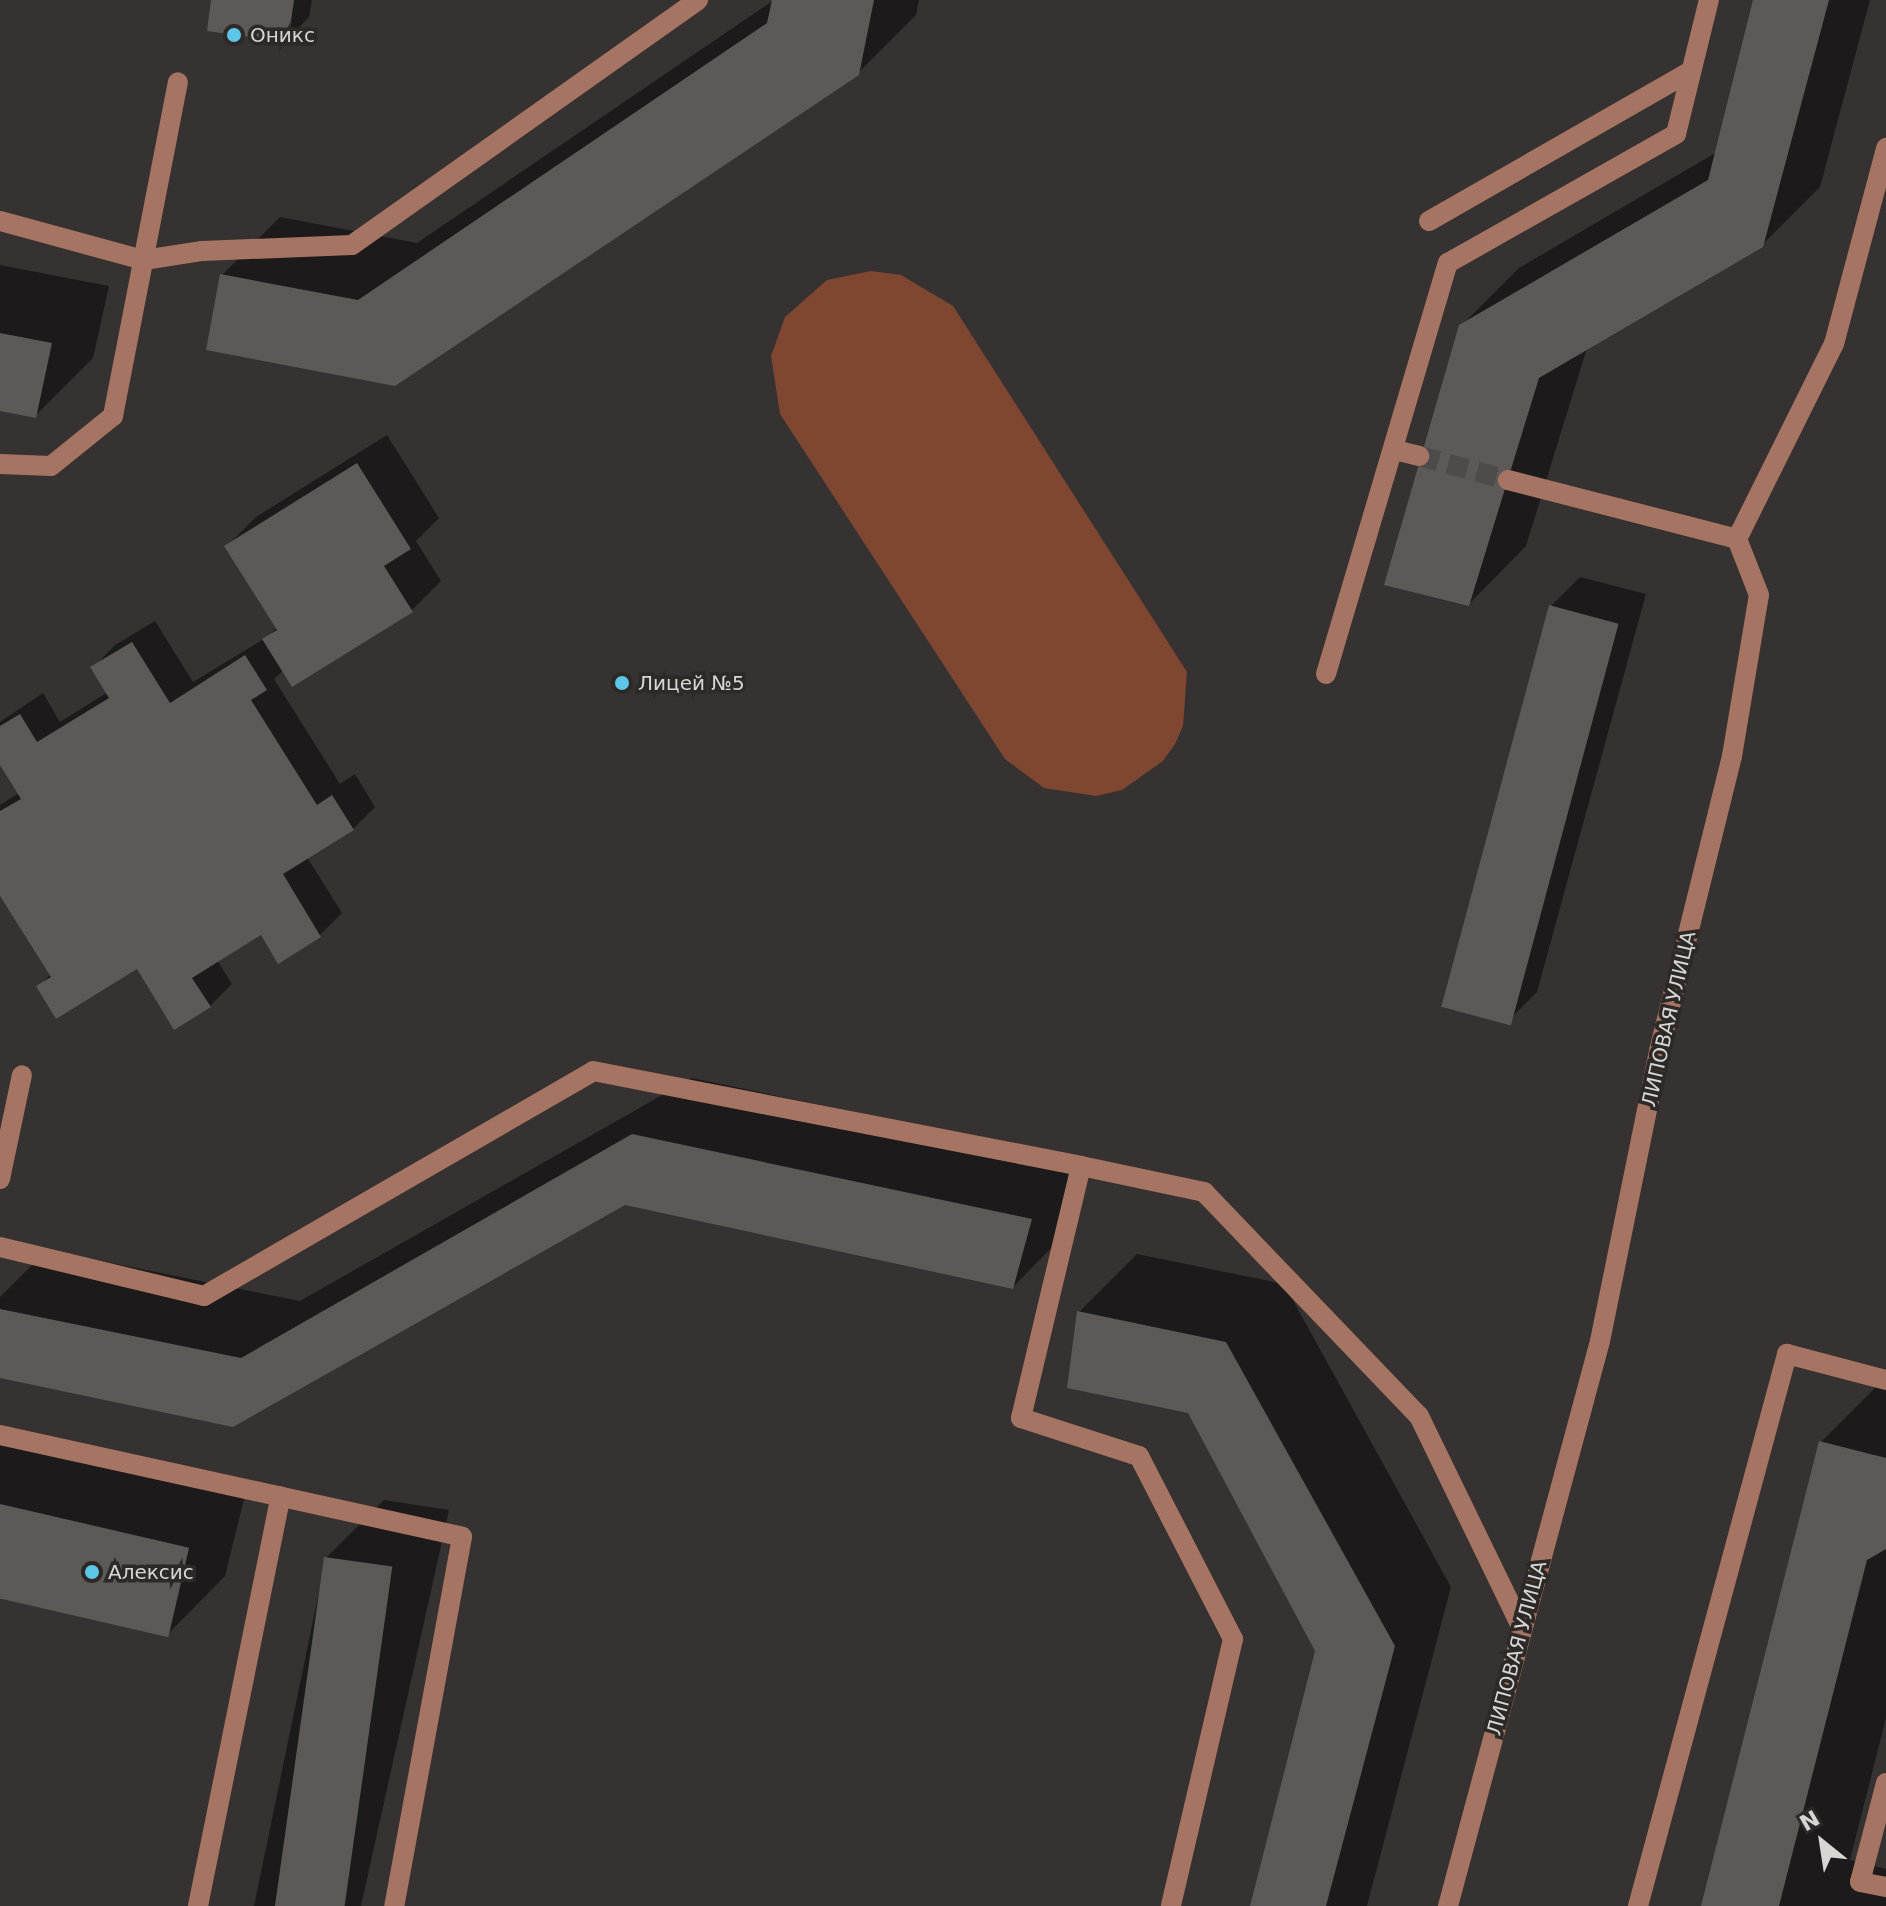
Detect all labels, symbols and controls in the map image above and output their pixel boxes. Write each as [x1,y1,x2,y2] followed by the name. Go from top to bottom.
[250,23,315,47] place label: Оникс
[225,26,243,44] marker: Оникс
[638,671,745,695] place label: Лицей №5
[613,674,631,692] marker: Лицей №5
[1637,929,1701,1109] street label: ЛИПОВАЯ УЛИЦА
[1482,1558,1552,1738] street label: ЛИПОВАЯ УЛИЦА
[108,1560,194,1584] place label: Алексис
[83,1563,101,1581] marker: Алексис
[1782,1802,1862,1882] north arrow
[1796,1805,1824,1836] text: N

